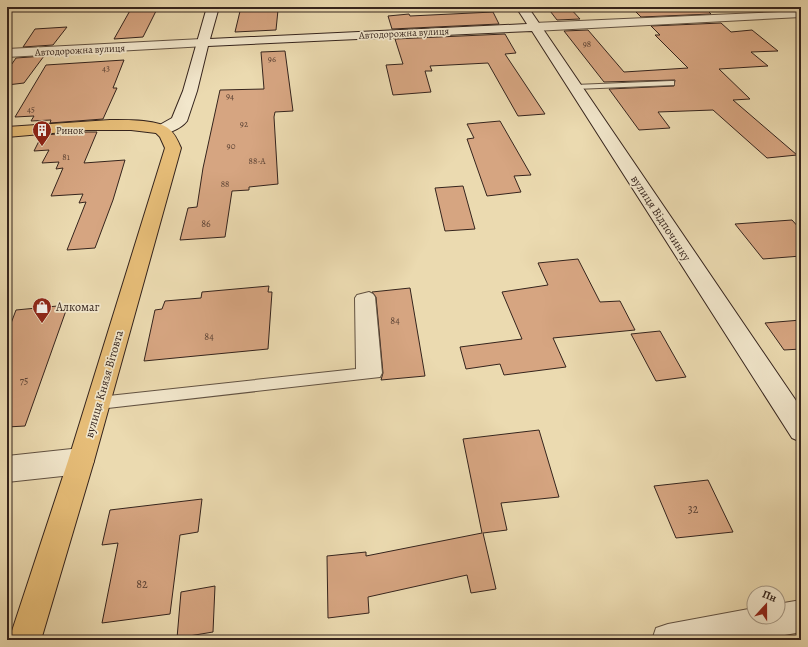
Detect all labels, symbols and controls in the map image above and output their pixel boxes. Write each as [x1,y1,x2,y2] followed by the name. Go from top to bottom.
[358,24,450,43] street label: Автодорожна вулиця
[583,38,591,50] house number: 98
[34,41,126,60] street label: Автодорожна вулиця
[268,53,276,65] house number: 96
[102,62,110,74] house number: 43
[226,90,234,102] house number: 94
[27,103,35,115] house number: 45
[240,118,249,130] house number: 92
[31,119,53,147] building icon: Ринок
[56,124,83,137] place label: Ринок
[227,140,236,152] house number: 90
[62,151,70,163] house number: 81
[249,155,266,167] house number: 88-А
[627,172,695,265] street label: вулиця Відпочинку
[221,178,229,190] house number: 88
[201,217,211,230] house number: 86
[31,296,53,324] shop icon: Алкомаг
[55,299,100,315] place label: Алкомаг
[390,314,400,327] house number: 84
[81,328,127,440] street label: вулиця Князя Вітовта
[204,330,214,343] house number: 84
[20,374,28,387] house number: 75
[688,501,699,517] house number: 32
[136,576,148,592] house number: 82
[746,585,786,625] north arrow
[760,587,779,606] text: Пн

